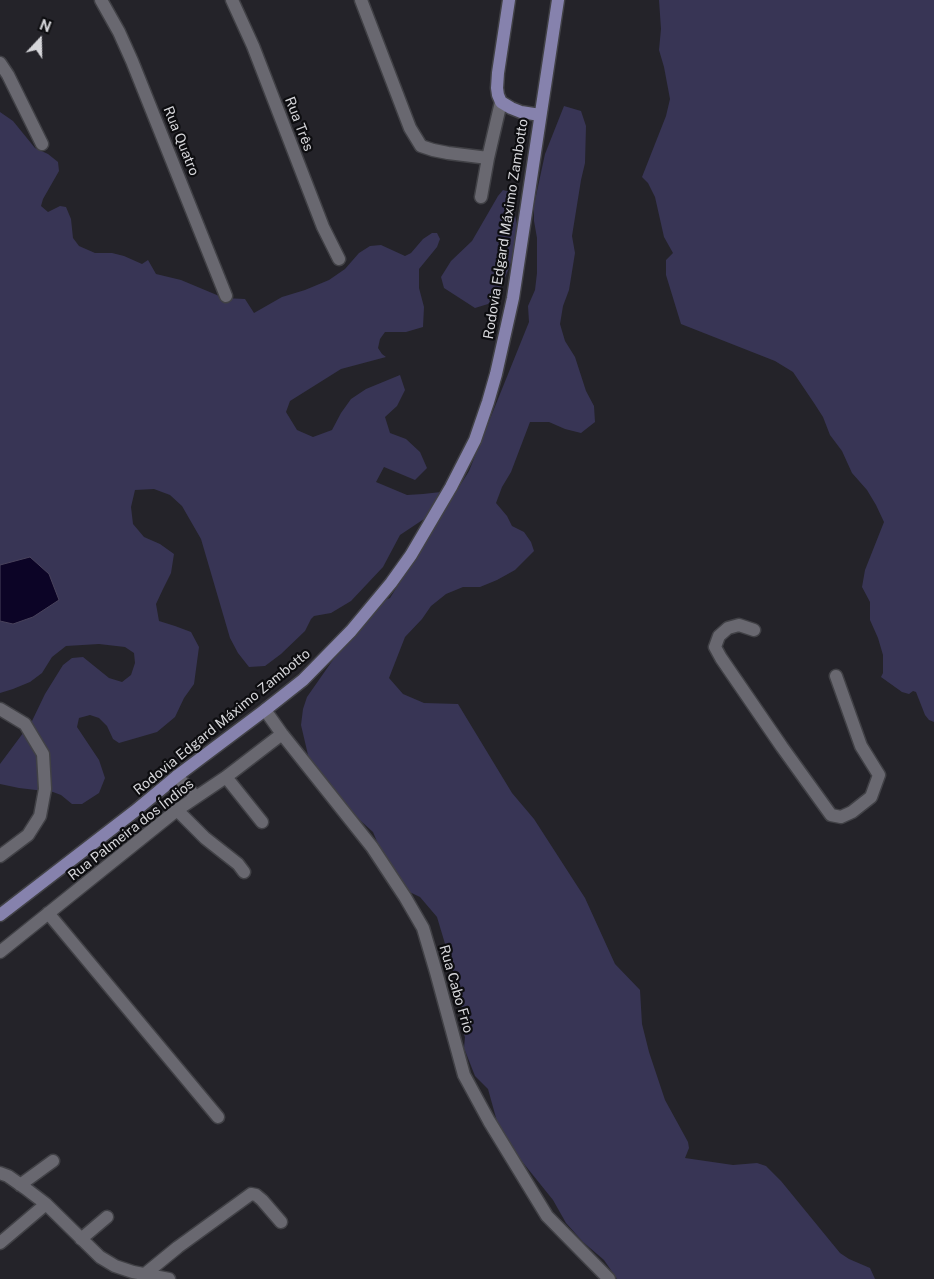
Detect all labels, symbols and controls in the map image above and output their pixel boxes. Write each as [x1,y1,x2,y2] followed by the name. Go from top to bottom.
[15,15,65,65] north arrow
[37,17,53,35] text: N
[281,94,317,154] street label: Rua Três
[159,104,203,178] street label: Rua Quatro
[480,118,532,340] street label: Rodovia Edgard Máximo Zambotto
[130,645,314,799] street label: Rodovia Edgard Máximo Zambotto
[65,776,197,884] street label: Rua Palmeira dos Índios
[435,943,477,1035] street label: Rua Cabo Frio

